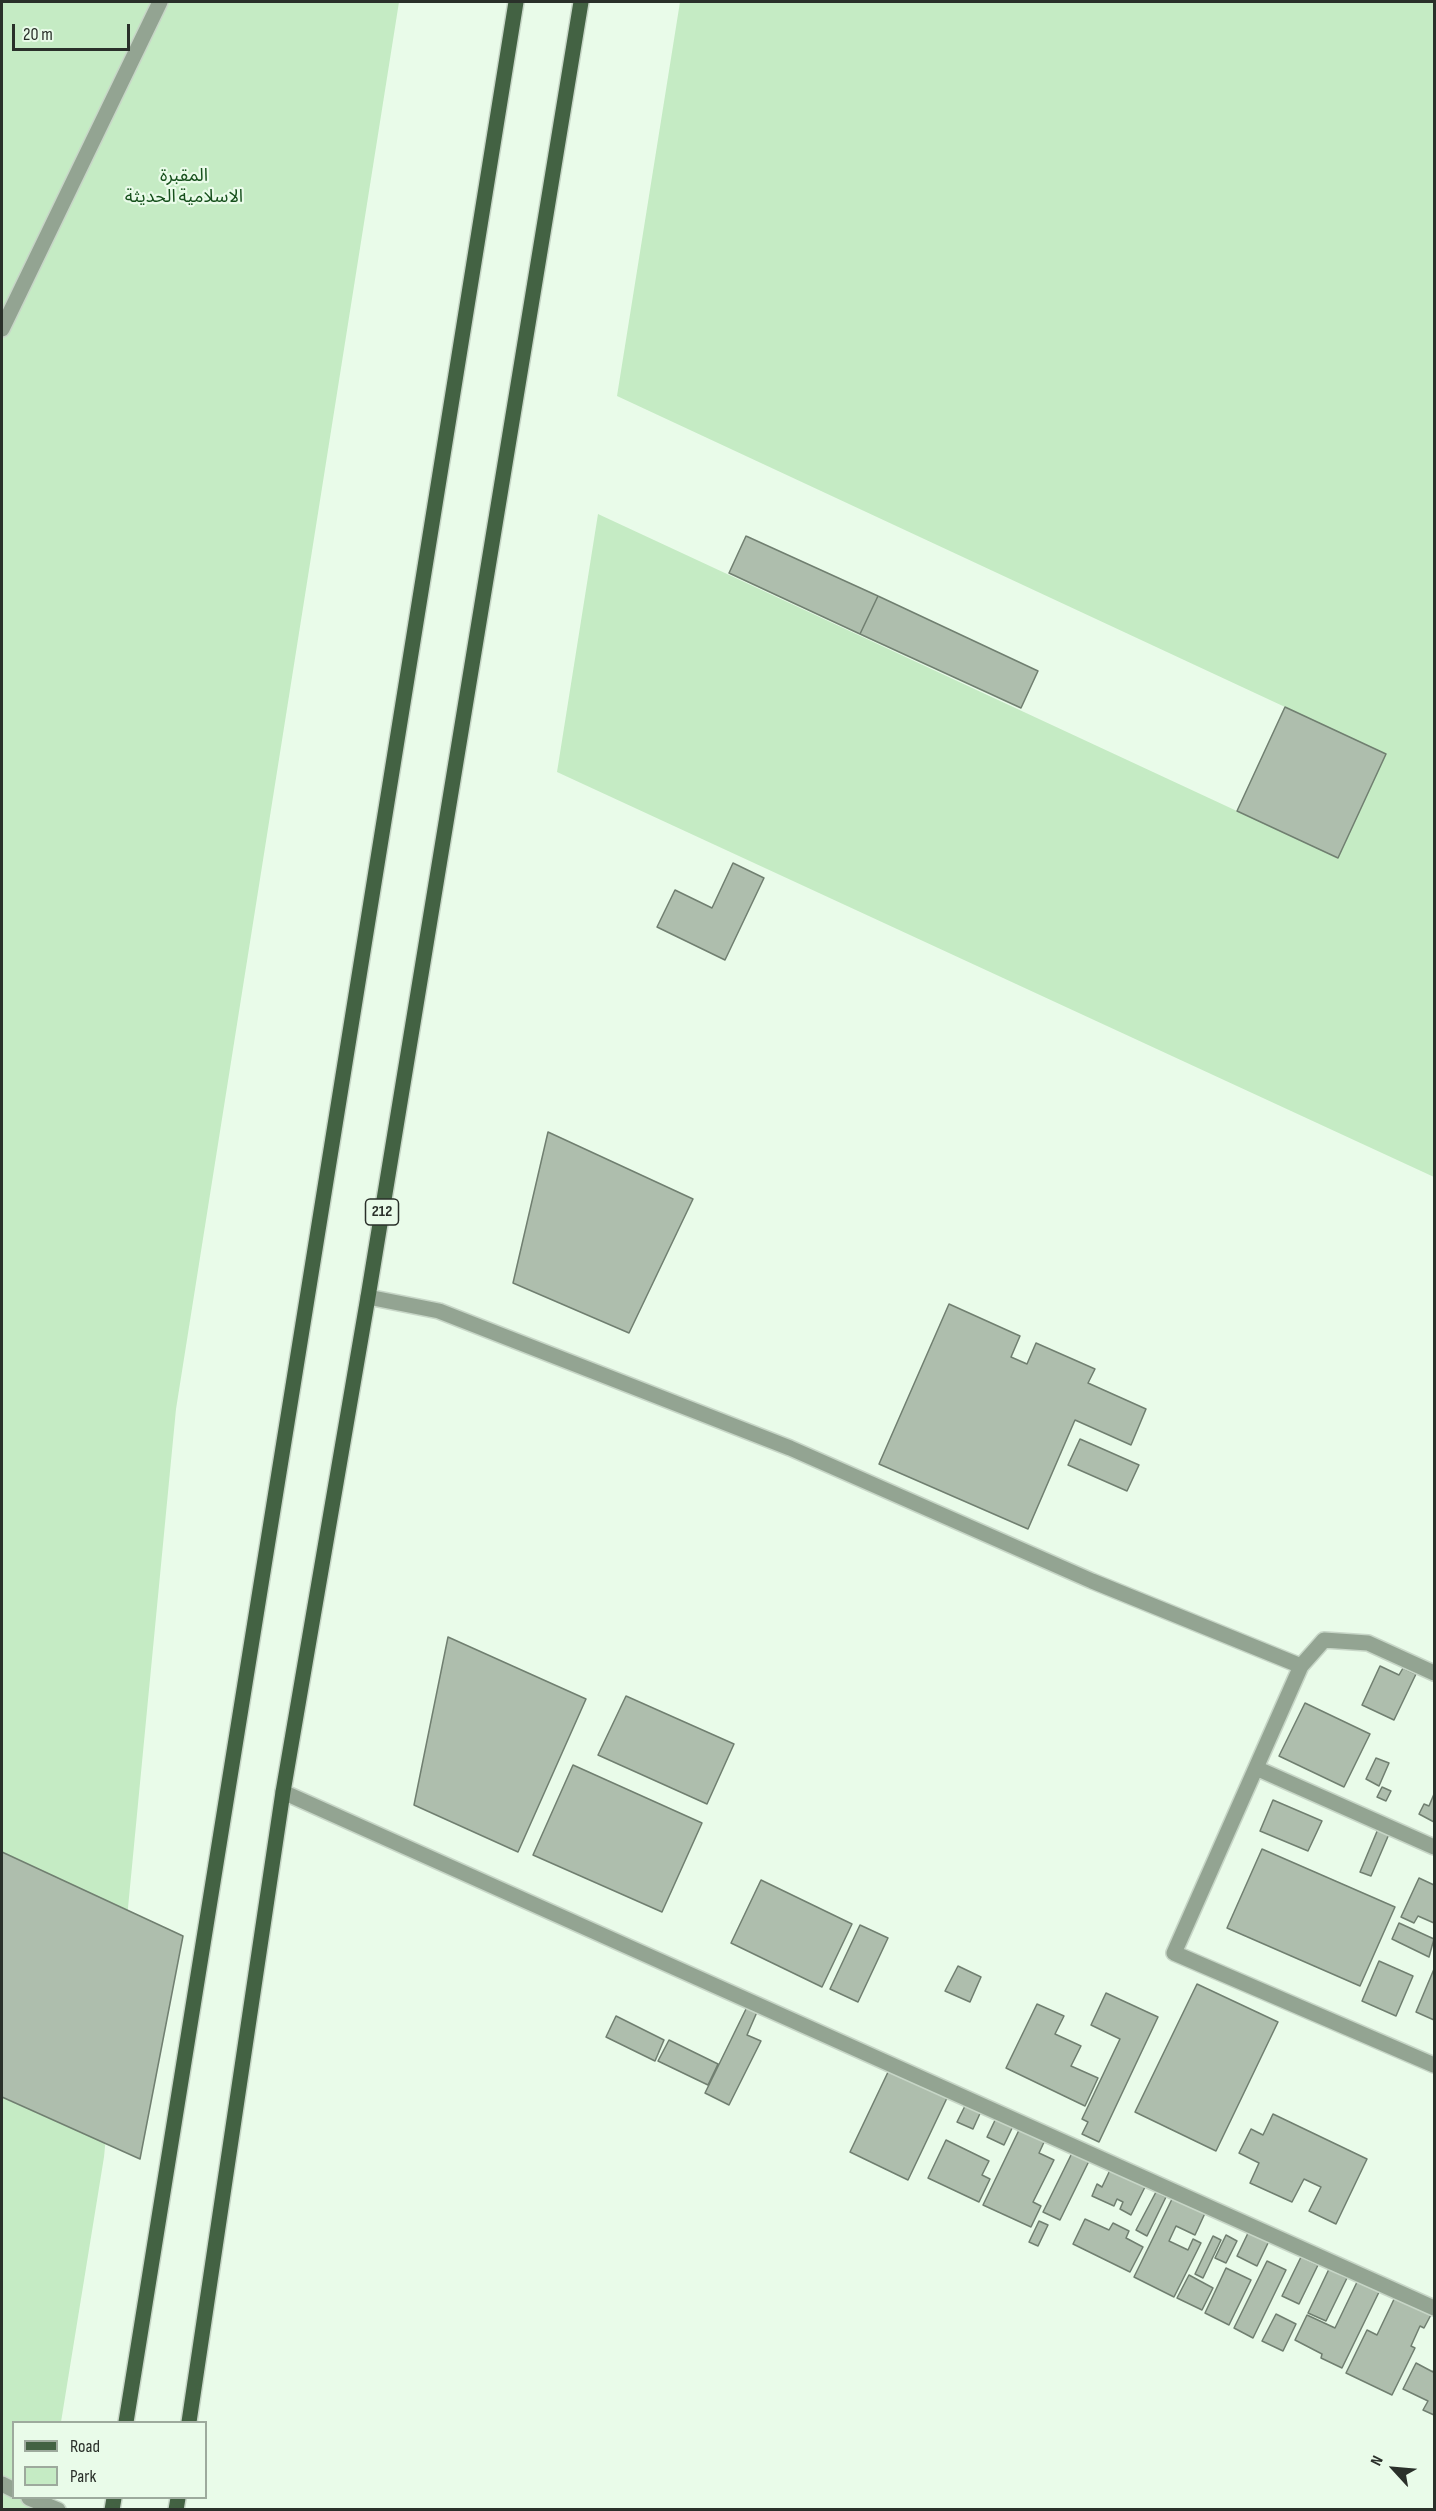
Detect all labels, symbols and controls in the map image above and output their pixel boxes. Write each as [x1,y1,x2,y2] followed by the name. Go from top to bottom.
[15,12,134,50] scale bar
[23,24,53,45] text: 20 m
[125,165,243,207] park label: المقبرة الاسلامية الحديثة
[366,1199,398,1225] road number: 212
[12,2421,207,2499] legend
[70,2436,100,2457] text: Road
[1364,2439,1424,2499] north arrow
[1367,2453,1388,2469] text: N
[70,2466,96,2487] text: Park

